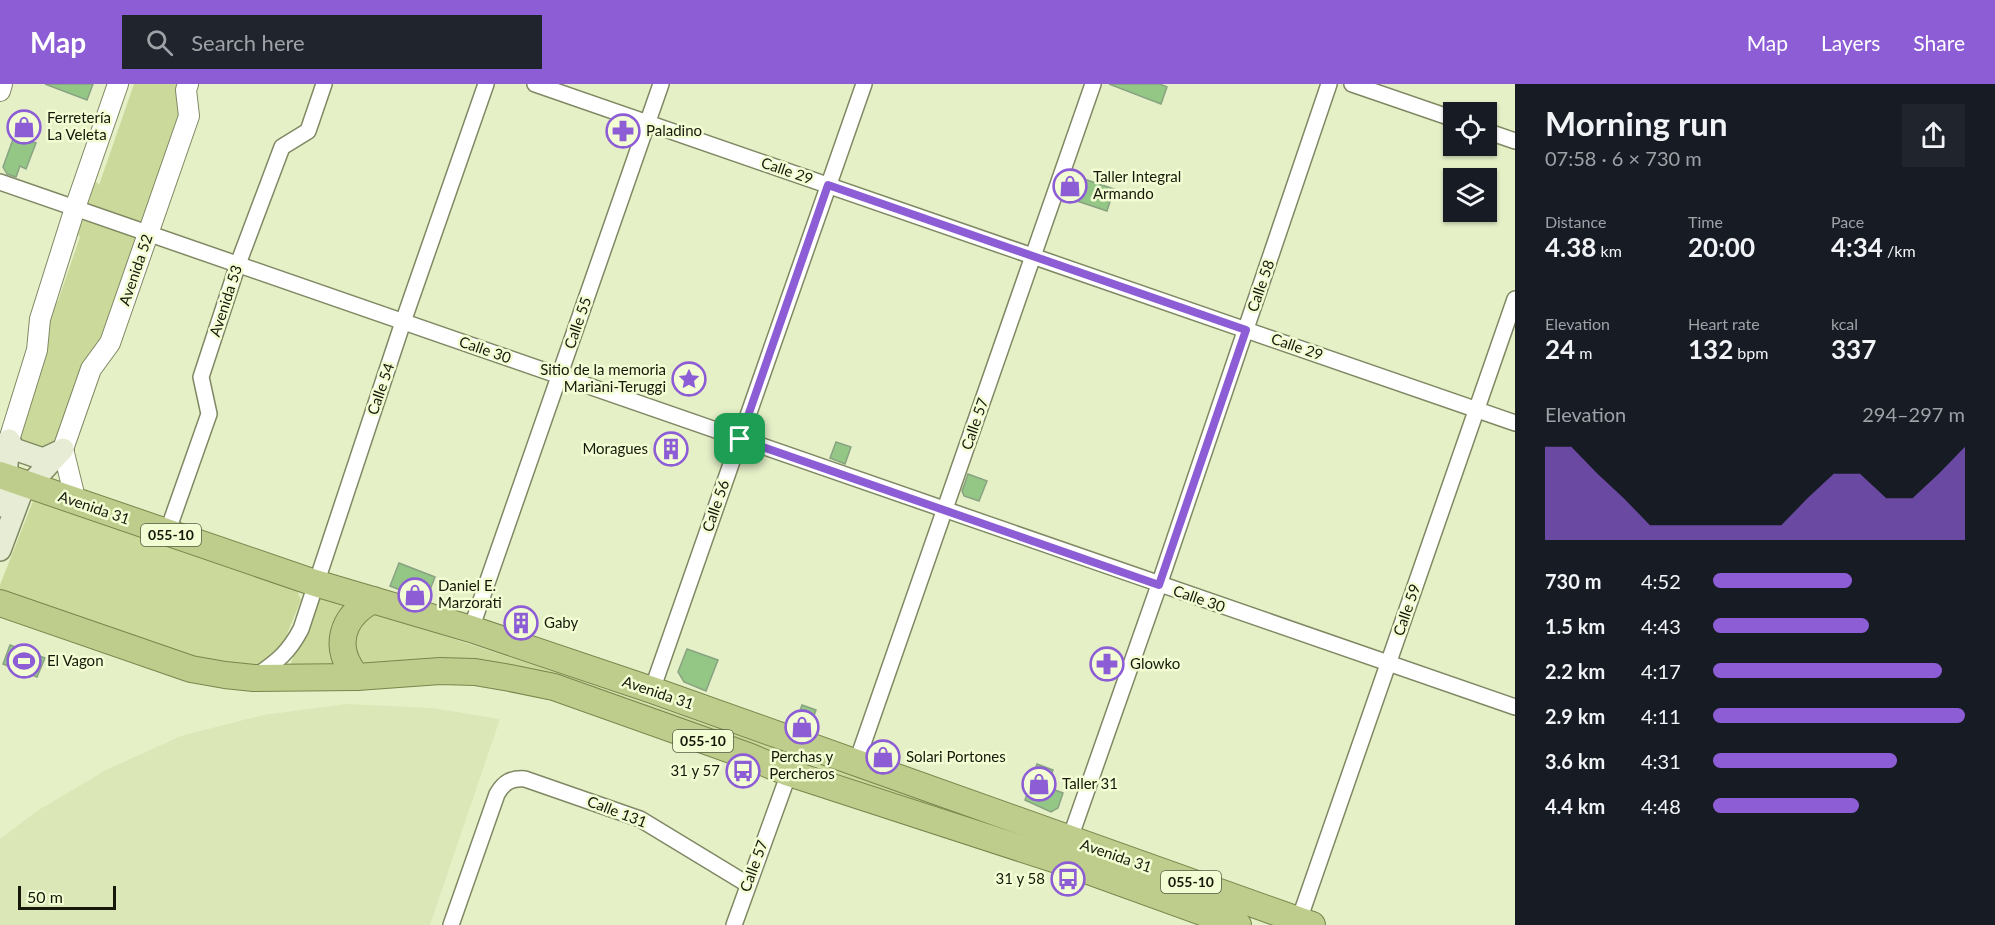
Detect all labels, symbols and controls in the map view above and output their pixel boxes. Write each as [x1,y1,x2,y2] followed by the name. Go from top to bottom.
[122,15,542,69] search box
[30,25,86,59] text: Map
[143,26,176,59] icon: search
[191,29,305,56] text: Search here
[1747,30,1788,55] text: Map
[1821,30,1880,55] text: Layers
[1913,30,1965,55] text: Share
[1443,102,1497,222] map controls
[1443,102,1497,156] button: locate
[1545,103,1728,143] text: Morning run
[1902,104,1965,167] button: share
[47,108,111,143] place label: Ferretería La Veleta
[6,109,42,145] shop icon: Ferretería La Veleta
[605,113,641,149] pharmacy icon: Paladino
[646,121,702,139] place label: Paladino
[1545,146,1702,170] text: 07:58 · 6 × 730 m
[759,153,816,187] street label: Calle 29
[1093,167,1181,202] place label: Taller Integral Armando
[1052,168,1088,204] shop icon: Taller Integral Armando
[1443,168,1497,222] button: layers
[1545,212,1606,231] text: Distance
[1688,212,1723,231] text: Time
[1831,212,1864,231] text: Pace
[1545,231,1596,263] text: 4.38
[1688,231,1755,263] text: 20:00
[1831,231,1883,263] text: 4:34
[114,232,156,308] street label: Avenida 52
[1596,241,1622,260] text: km
[1883,241,1916,260] text: /km
[1243,257,1277,314] street label: Calle 58
[205,263,245,339] street label: Avenida 53
[560,294,594,351] street label: Calle 55
[1545,314,1610,333] text: Elevation
[1688,314,1760,333] text: Heart rate
[1831,314,1858,333] text: kcal
[1269,329,1326,363] street label: Calle 29
[457,332,514,366] street label: Calle 30
[1545,333,1575,365] text: 24
[1688,333,1733,365] text: 132
[1831,333,1876,365] text: 337
[1575,343,1592,362] text: m
[1733,343,1768,362] text: bpm
[363,360,397,417] street label: Calle 54
[540,360,666,395] place label: Sitio de la memoria Mariani-Teruggi
[671,361,707,397] place icon: Sitio de la memoria Mariani-Teruggi
[957,395,991,452] street label: Calle 57
[1545,402,1626,426] text: Elevation
[1862,402,1965,426] text: 294–297 m
[714,413,765,464] pin
[723,422,756,455] icon: arrive
[653,431,689,467] building icon: Moragues
[582,439,648,457] place label: Moragues
[698,477,732,534] street label: Calle 56
[56,486,132,528] street label: Avenida 31
[141,524,201,546] road number: 055-10
[1545,569,1601,593] text: 730 m
[1641,569,1681,593] text: 4:52
[438,576,502,611] place label: Daniel E. Marzorati
[397,577,433,613] shop icon: Daniel E. Marzorati
[1171,581,1228,615] street label: Calle 30
[1389,581,1423,638] street label: Calle 59
[503,605,539,641] building icon: Gaby
[544,613,579,631] place label: Gaby
[1545,614,1605,638] text: 1.5 km
[1641,614,1681,638] text: 4:43
[6,643,42,679] sports icon: El Vagon
[1089,646,1125,682] pharmacy icon: Glowko
[47,651,104,669] place label: El Vagon
[1130,654,1180,672] place label: Glowko
[1545,659,1605,683] text: 2.2 km
[1641,659,1681,683] text: 4:17
[620,671,696,713] street label: Avenida 31
[1545,704,1605,728] text: 2.9 km
[1641,704,1681,728] text: 4:11
[784,709,820,745] shop icon: Perchas y Percheros
[673,730,733,752] road number: 055-10
[865,739,901,775] shop icon: Solari Portones
[769,747,835,782] place label: Perchas y Percheros
[906,747,1006,765] place label: Solari Portones
[1545,749,1605,773] text: 3.6 km
[1641,749,1681,773] text: 4:31
[725,753,761,789] bus stop icon: 31 y 57
[671,761,720,779] place label: 31 y 57
[1021,766,1057,802] shop icon: Taller 31
[1062,774,1118,792] place label: Taller 31
[585,791,650,831] street label: Calle 131
[1545,794,1605,818] text: 4.4 km
[1641,794,1681,818] text: 4:48
[1078,834,1154,876] street label: Avenida 31
[735,837,771,894] street label: Calle 57
[1050,861,1086,897] bus stop icon: 31 y 58
[996,869,1045,887] place label: 31 y 58
[1161,871,1221,893] road number: 055-10
[18,883,116,910] scale bar
[27,887,63,906] text: 50 m

